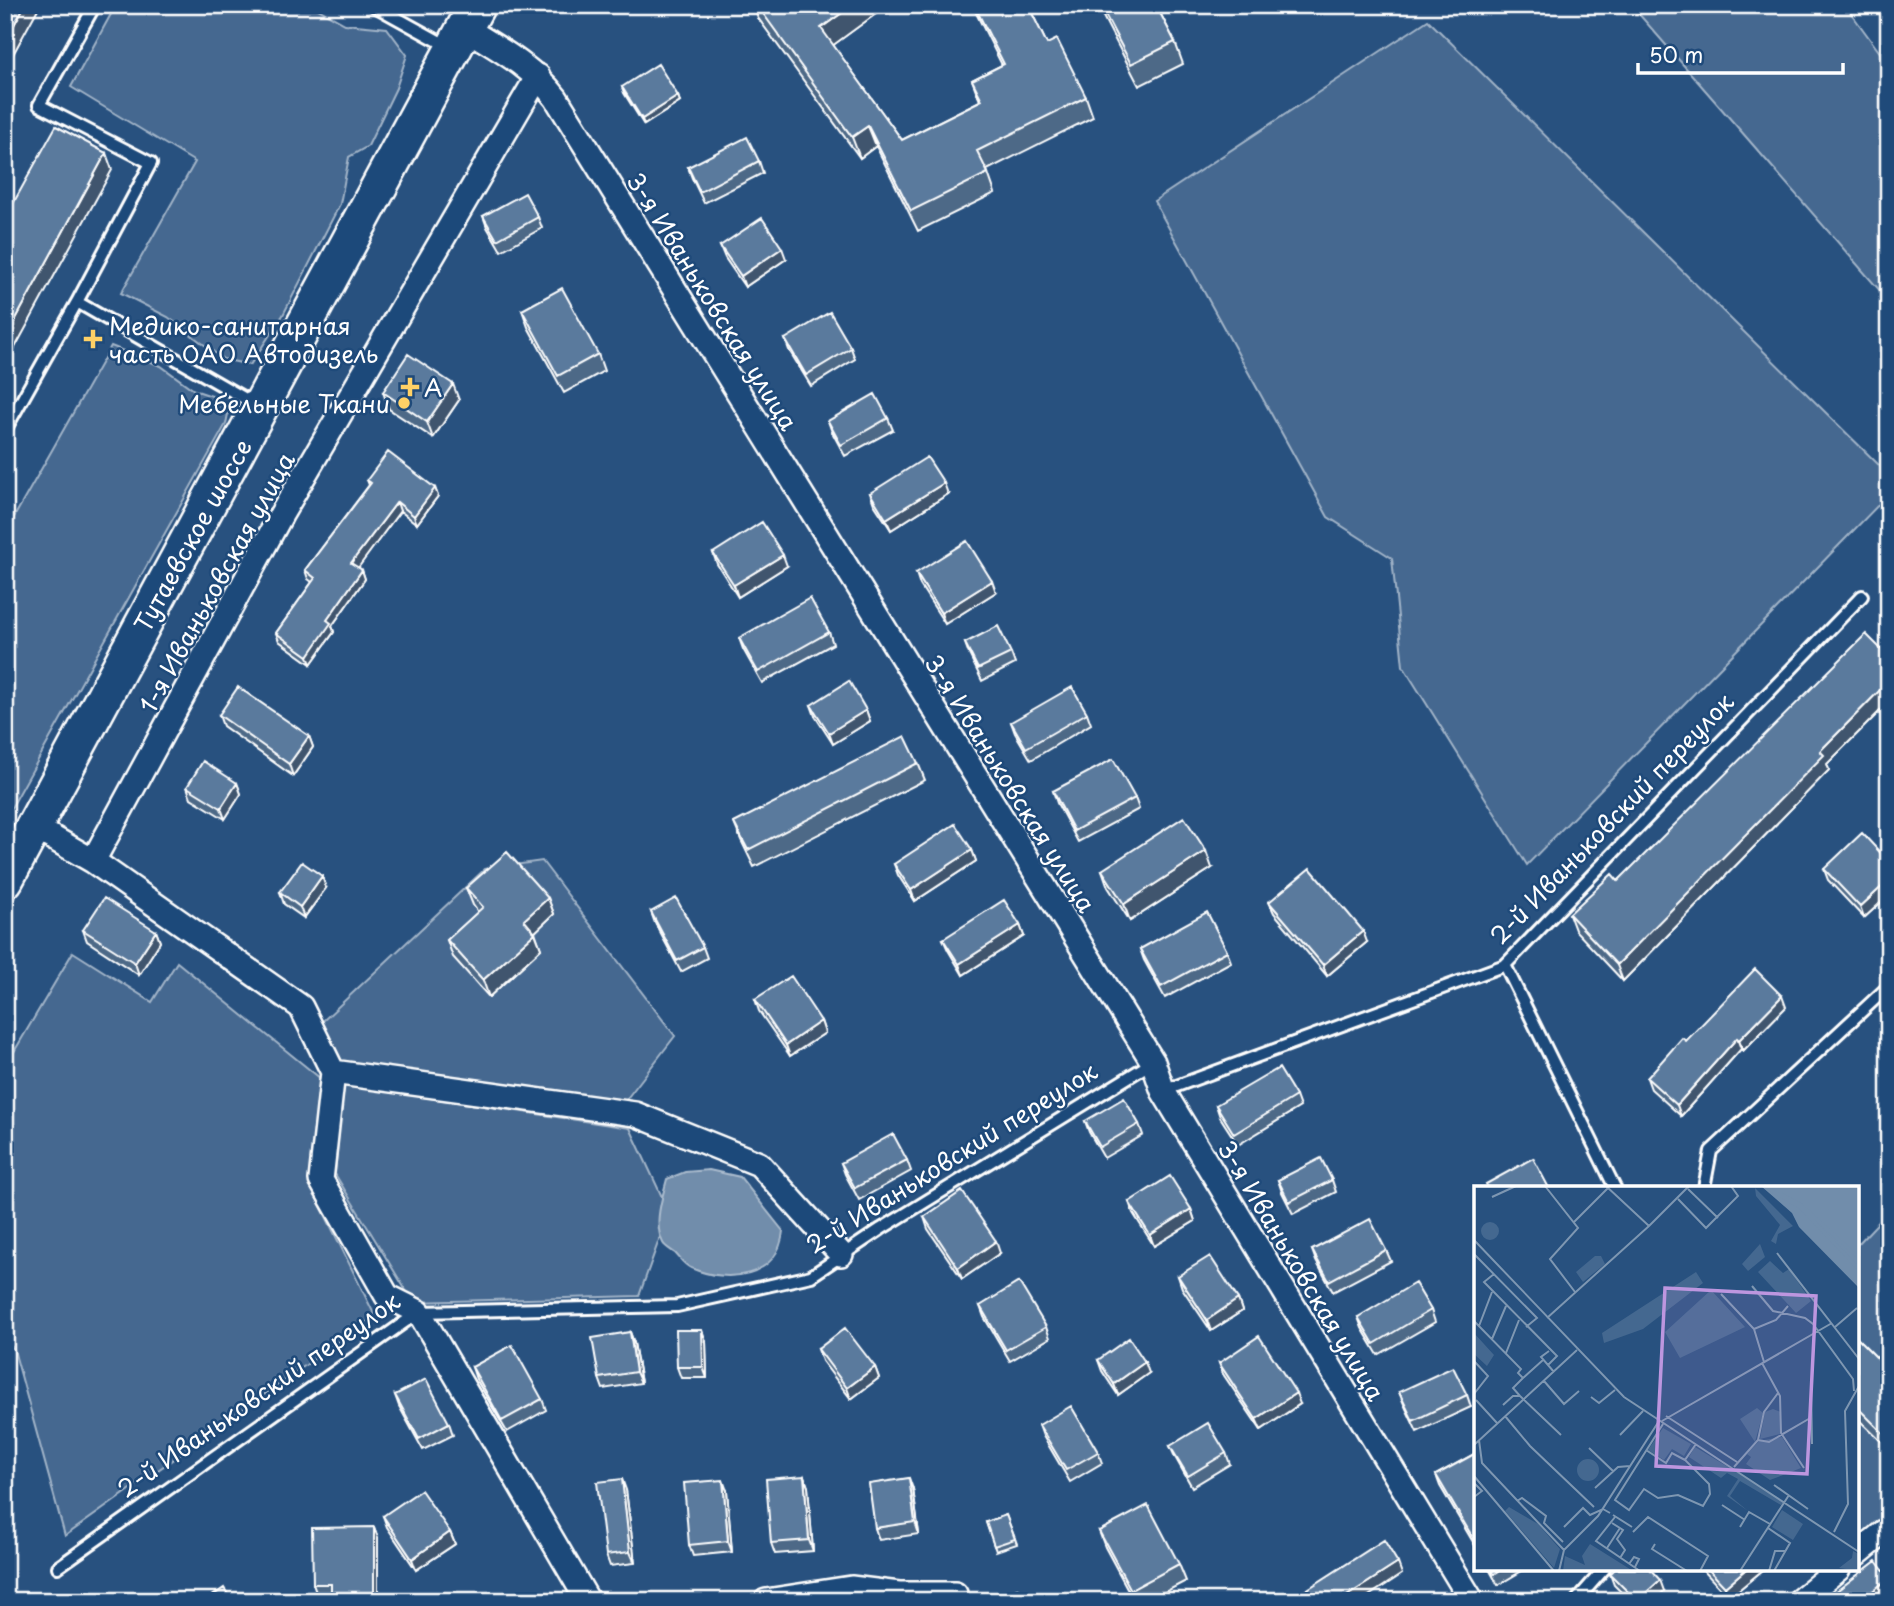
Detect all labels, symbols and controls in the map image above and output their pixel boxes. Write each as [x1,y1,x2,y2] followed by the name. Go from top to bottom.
[1638,32,1843,76] scale bar
[1649,38,1703,70] text: 50 m
[619,165,807,437] street label: 3-я Иваньковская улица
[109,307,378,371] place label: Медико-санитарная часть ОАО Автодизель
[83,329,103,349] marker: Медико-санитарная часть ОАО Автодизель
[424,369,442,405] place label: А
[402,379,418,395] marker: А
[178,385,390,421] place label: Мебельные Ткани
[396,395,412,411] marker: Мебельные Ткани
[124,432,260,638] street label: Тутаевское шоссе
[129,445,303,719] street label: 1-я Иваньковская улица
[917,647,1105,919] street label: 3-я Иваньковская улица
[1481,684,1742,952] street label: 2-й Иваньковский переулок
[798,1052,1104,1262] street label: 2-й Иваньковский переулок
[1210,1133,1394,1407] street label: 3-я Иваньковская улица
[1474,1186,1859,1571] inset map
[109,1282,407,1505] street label: 2-й Иваньковский переулок

